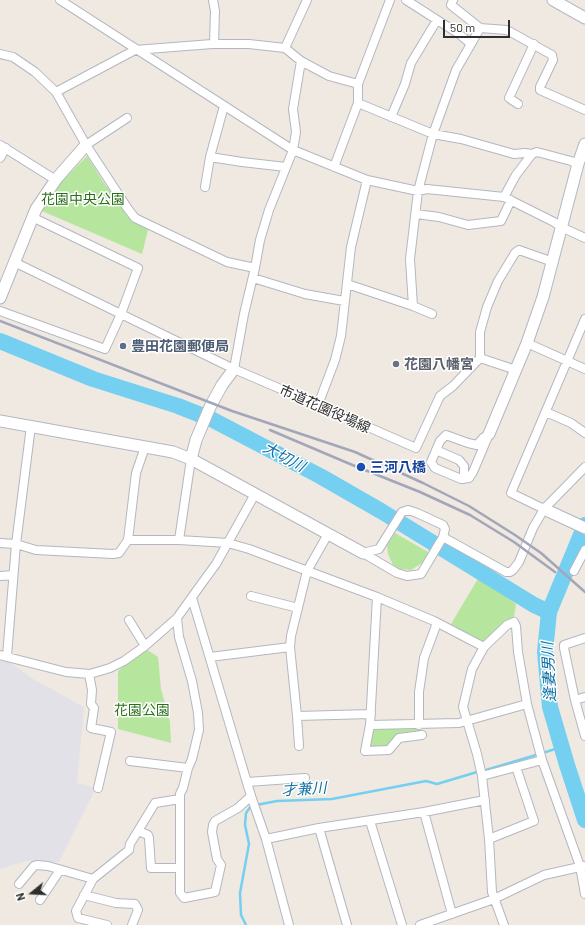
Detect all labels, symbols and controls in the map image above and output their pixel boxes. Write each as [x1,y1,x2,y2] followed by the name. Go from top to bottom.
[445,12,512,38] scale bar
[450,20,475,34] text: 50 m
[41,191,125,207] park label: 花園中央公園
[131,338,229,354] place label: 豊田花園郵便局
[118,341,128,351] marker: 豊田花園郵便局
[404,356,474,372] place label: 花園八幡宮
[391,359,401,369] marker: 花園八幡宮
[277,381,373,437] street label: 市道花園役場線
[260,438,308,476] water label: 大切川
[370,459,426,475] place label: 三河八橋
[355,461,367,473] marker: 三河八橋
[538,642,560,702] water label: 逢妻男川
[114,702,170,718] park label: 花園公園
[281,779,327,799] water label: 才兼川
[12,873,52,913] north arrow
[13,891,27,902] text: N

